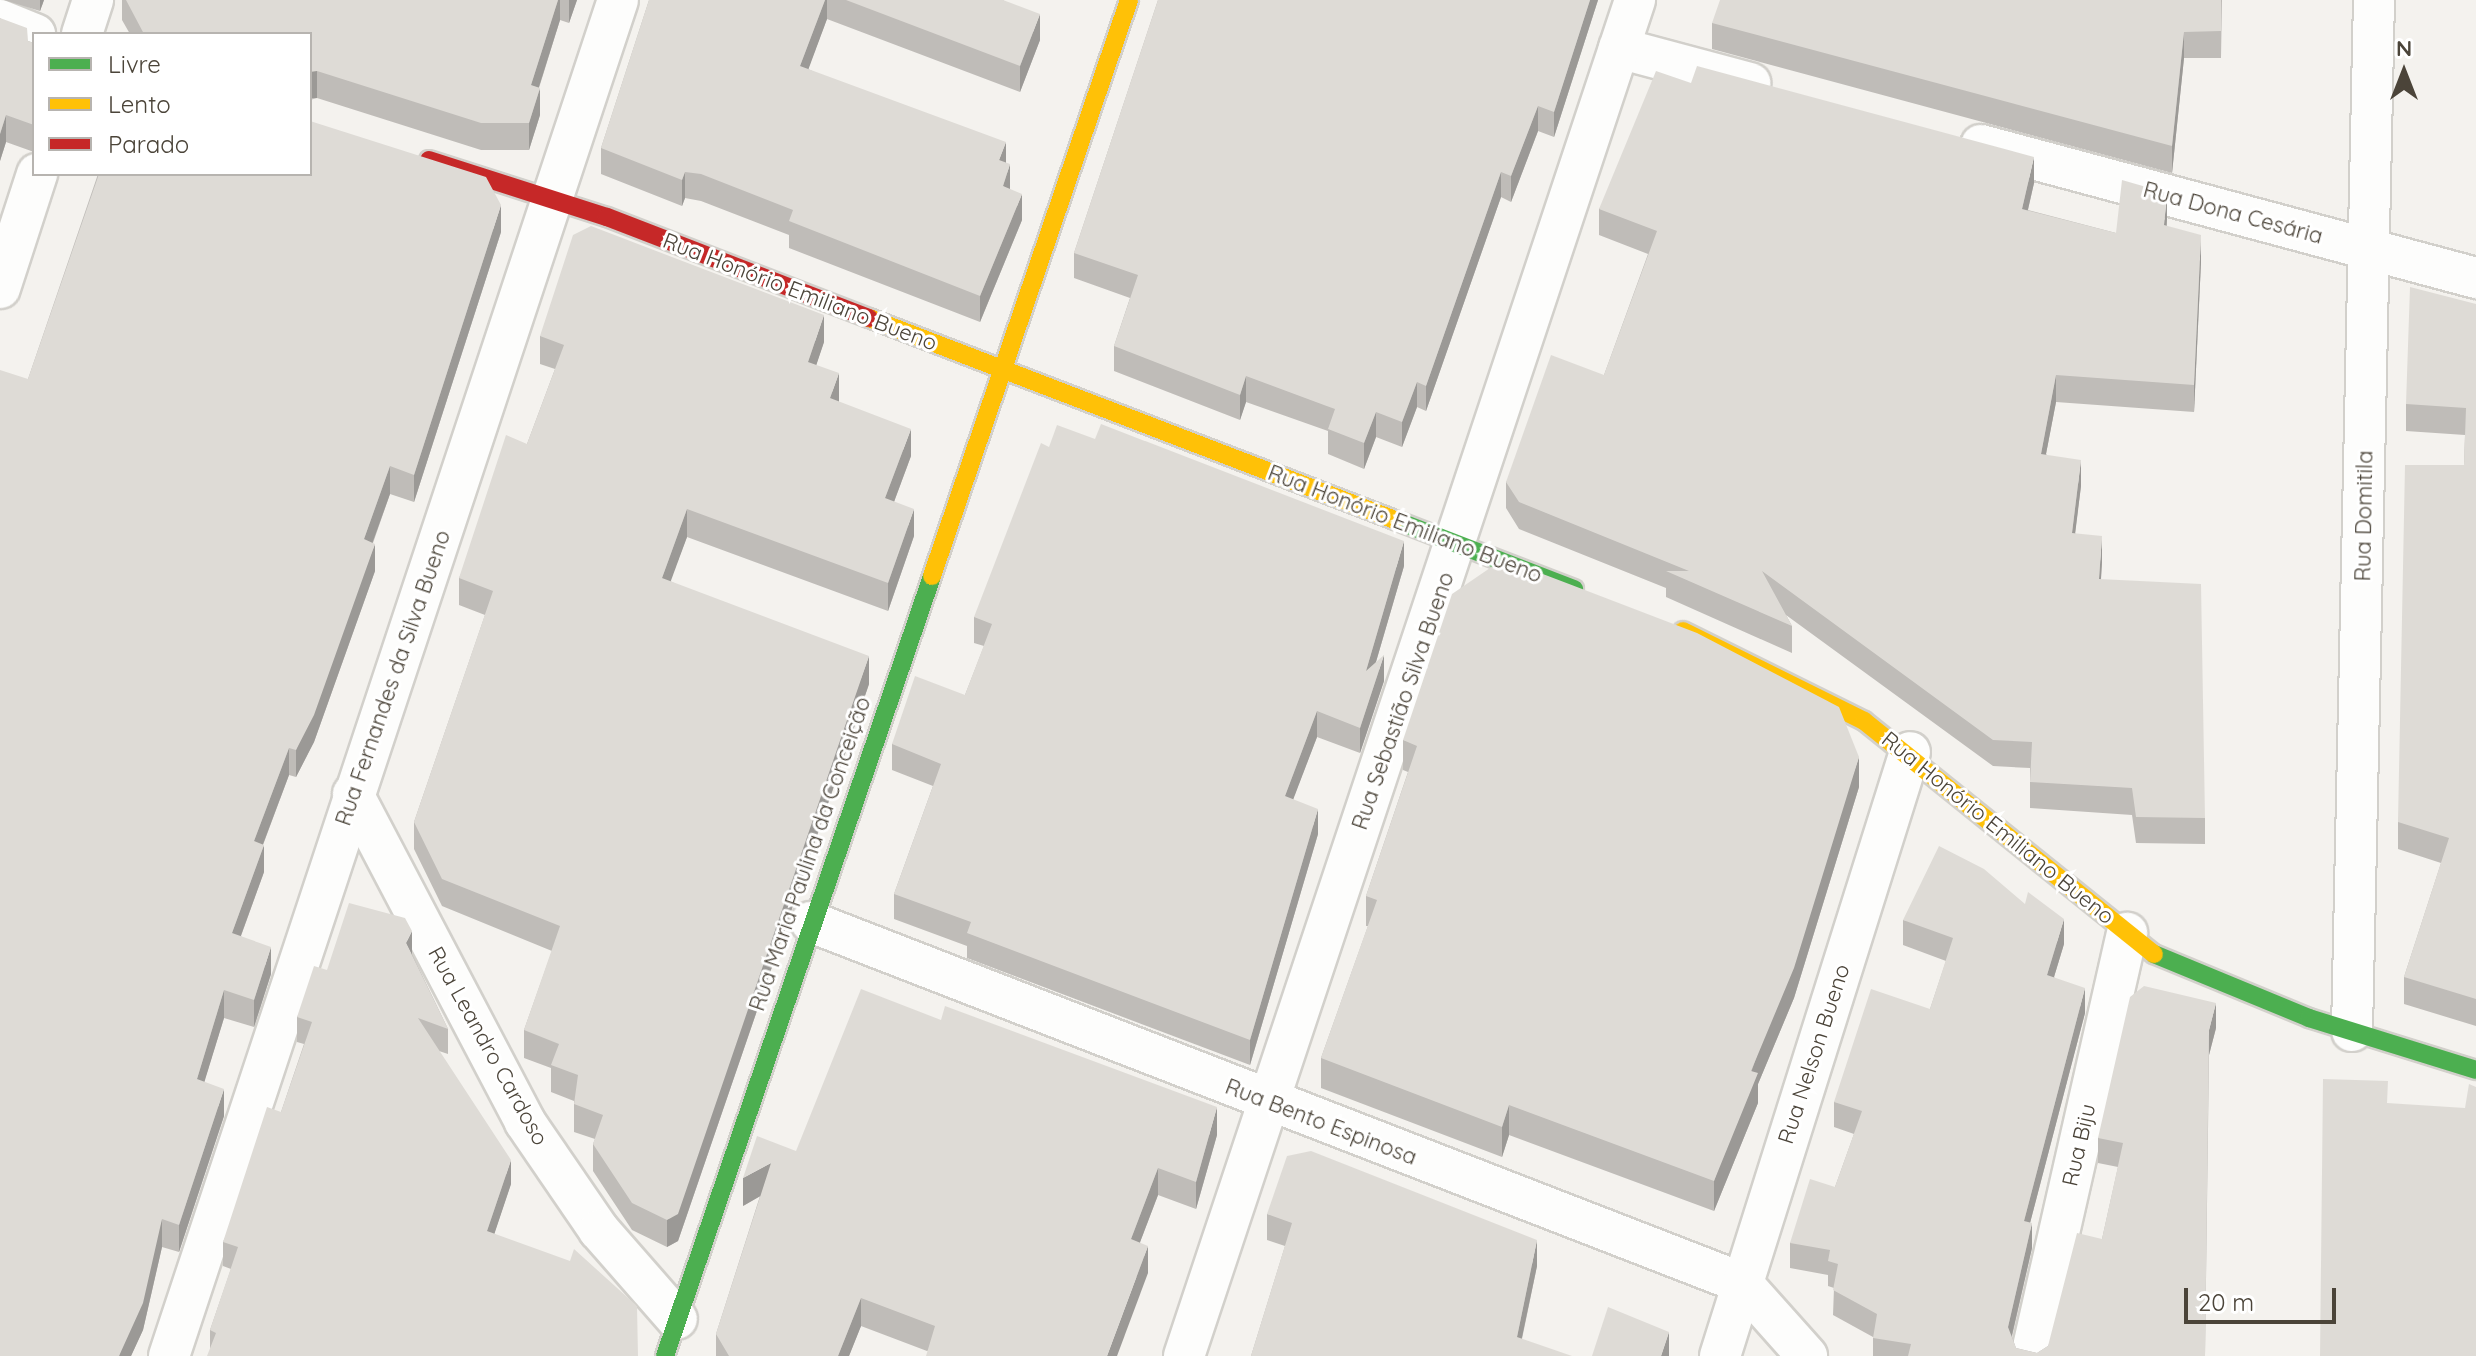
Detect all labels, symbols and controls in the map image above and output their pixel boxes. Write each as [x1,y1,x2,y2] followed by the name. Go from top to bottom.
[32,32,312,176] legend
[2364,32,2444,112] north arrow
[2396,34,2412,62] text: N
[108,49,161,79] text: Livre
[108,89,171,119] text: Lento
[108,129,189,159] text: Parado
[2140,176,2326,250] street label: Rua Dona Cesária
[659,227,941,357] street label: Rua Honório Emiliano Bueno
[2350,450,2378,582] street label: Rua Domitila
[1264,459,1546,589] street label: Rua Honório Emiliano Bueno
[330,527,456,829] street label: Rua Fernandes da Silva Bueno
[1346,569,1460,833] street label: Rua Sebastião Silva Bueno
[744,693,876,1015] street label: Rua Maria Paulina da Conceição
[1876,726,2120,930] street label: Rua Honório Emiliano Bueno
[422,942,554,1150] street label: Rua Leandro Cardoso
[1772,961,1856,1147] street label: Rua Nelson Bueno
[1221,1073,1421,1171] street label: Rua Bento Espinosa
[2057,1101,2101,1189] street label: Rua Biju
[2188,1272,2340,1322] scale bar
[2198,1287,2254,1317] text: 20 m

